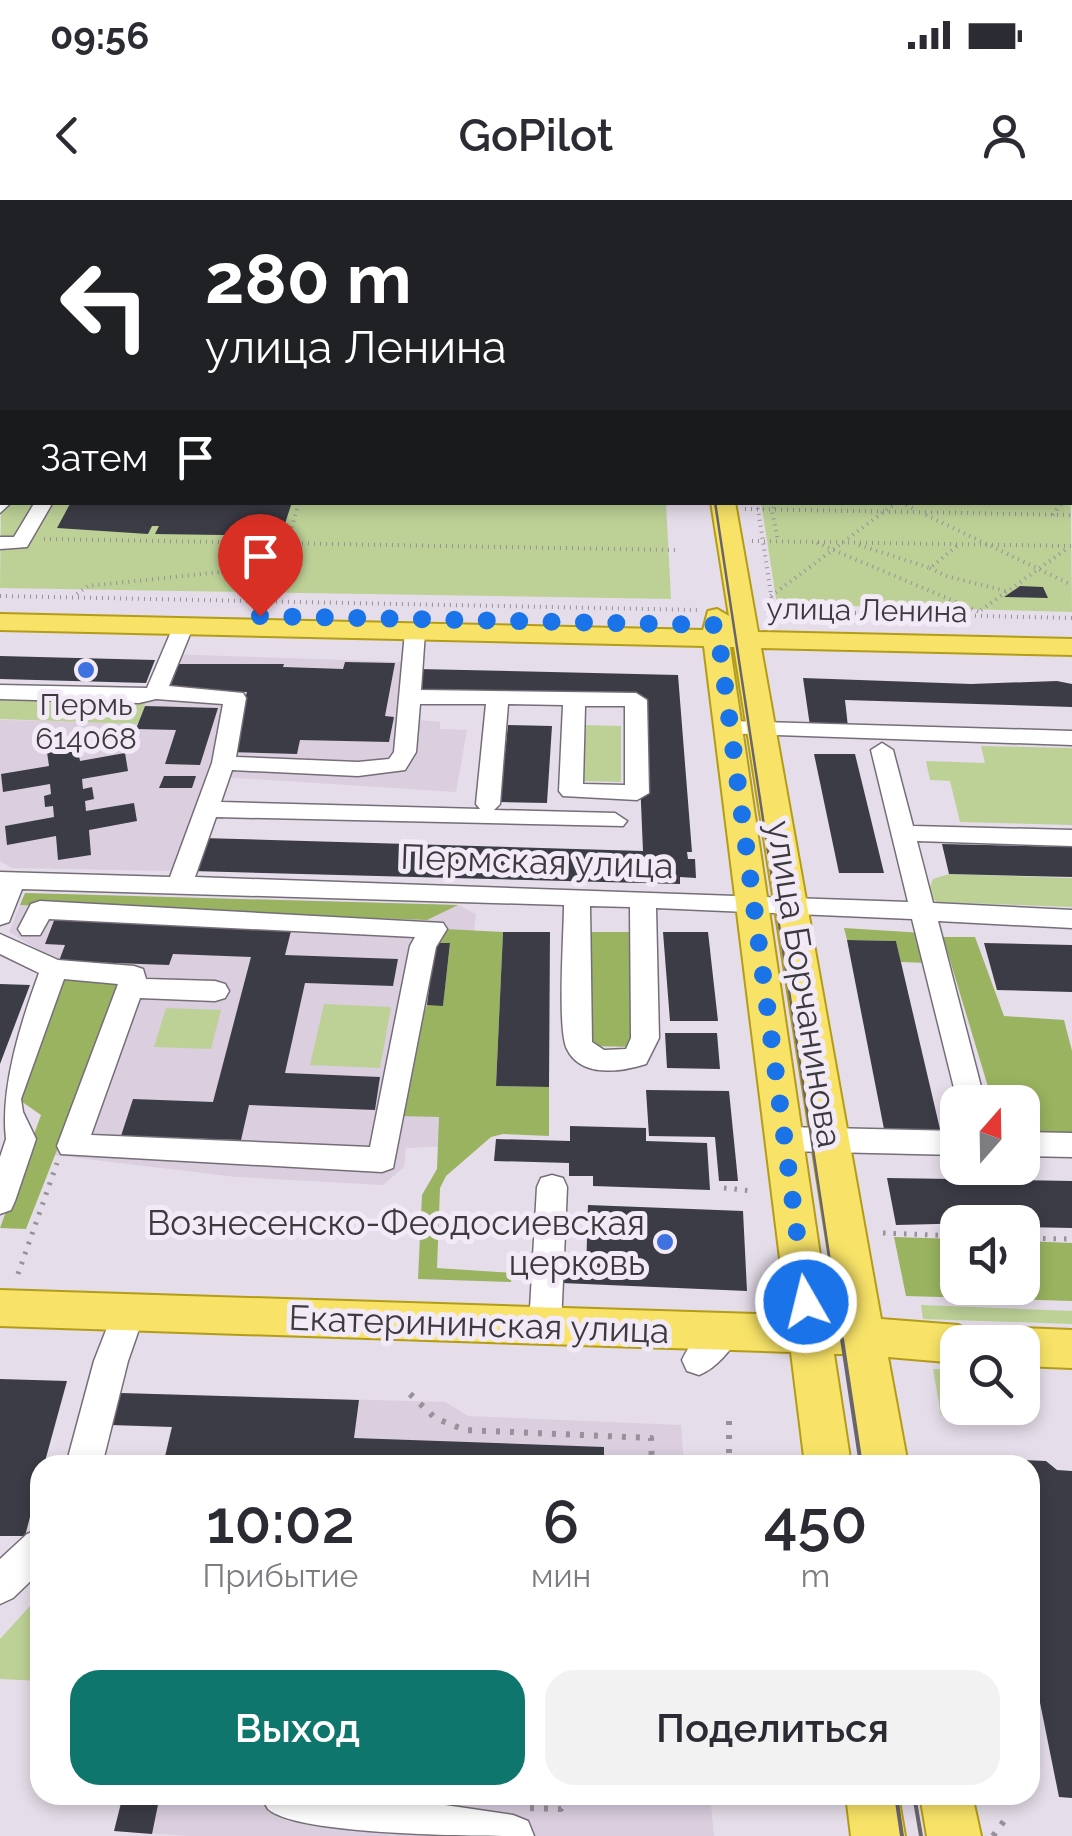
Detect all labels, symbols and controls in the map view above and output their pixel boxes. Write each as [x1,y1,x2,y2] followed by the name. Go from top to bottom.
[50,13,149,58] text: 09:56
[40,108,95,163] icon: back
[977,108,1032,163] icon: person
[459,109,613,162] text: GoPilot
[205,237,412,319] text: 280 m
[40,240,170,370] icon: left
[205,321,507,374] text: улица Ленина
[168,430,223,485] icon: arrive
[40,435,148,480] text: Затем
[218,514,303,617] pin
[233,529,288,584] icon: arrive
[766,591,968,629] street label: улица Ленина
[75,659,97,681] marker: Пермь 614068
[35,687,137,756] place label: Пермь 614068
[759,818,851,1150] street label: улица Борчанинова
[400,836,674,886] street label: Пермская улица
[940,1085,1040,1185] north arrow
[940,1085,1040,1425] map controls
[147,1202,645,1283] place label: Вознесенско-Феодосиевская церковь
[940,1205,1040,1305] button: sound
[654,1231,676,1253] marker: Вознесенско-Феодосиевская церковь
[754,1250,858,1354] position arrow
[288,1297,670,1351] street label: Екатерининская улица
[940,1325,1040,1425] button: search
[206,1487,355,1557] text: 10:02
[543,1487,579,1557] text: 6
[764,1487,867,1557] text: 450
[203,1557,358,1594] text: Прибытие
[531,1557,591,1594] text: мин
[801,1557,830,1594] text: m
[70,1670,525,1785] button: Выход
[545,1670,1000,1785] button: Поделиться

